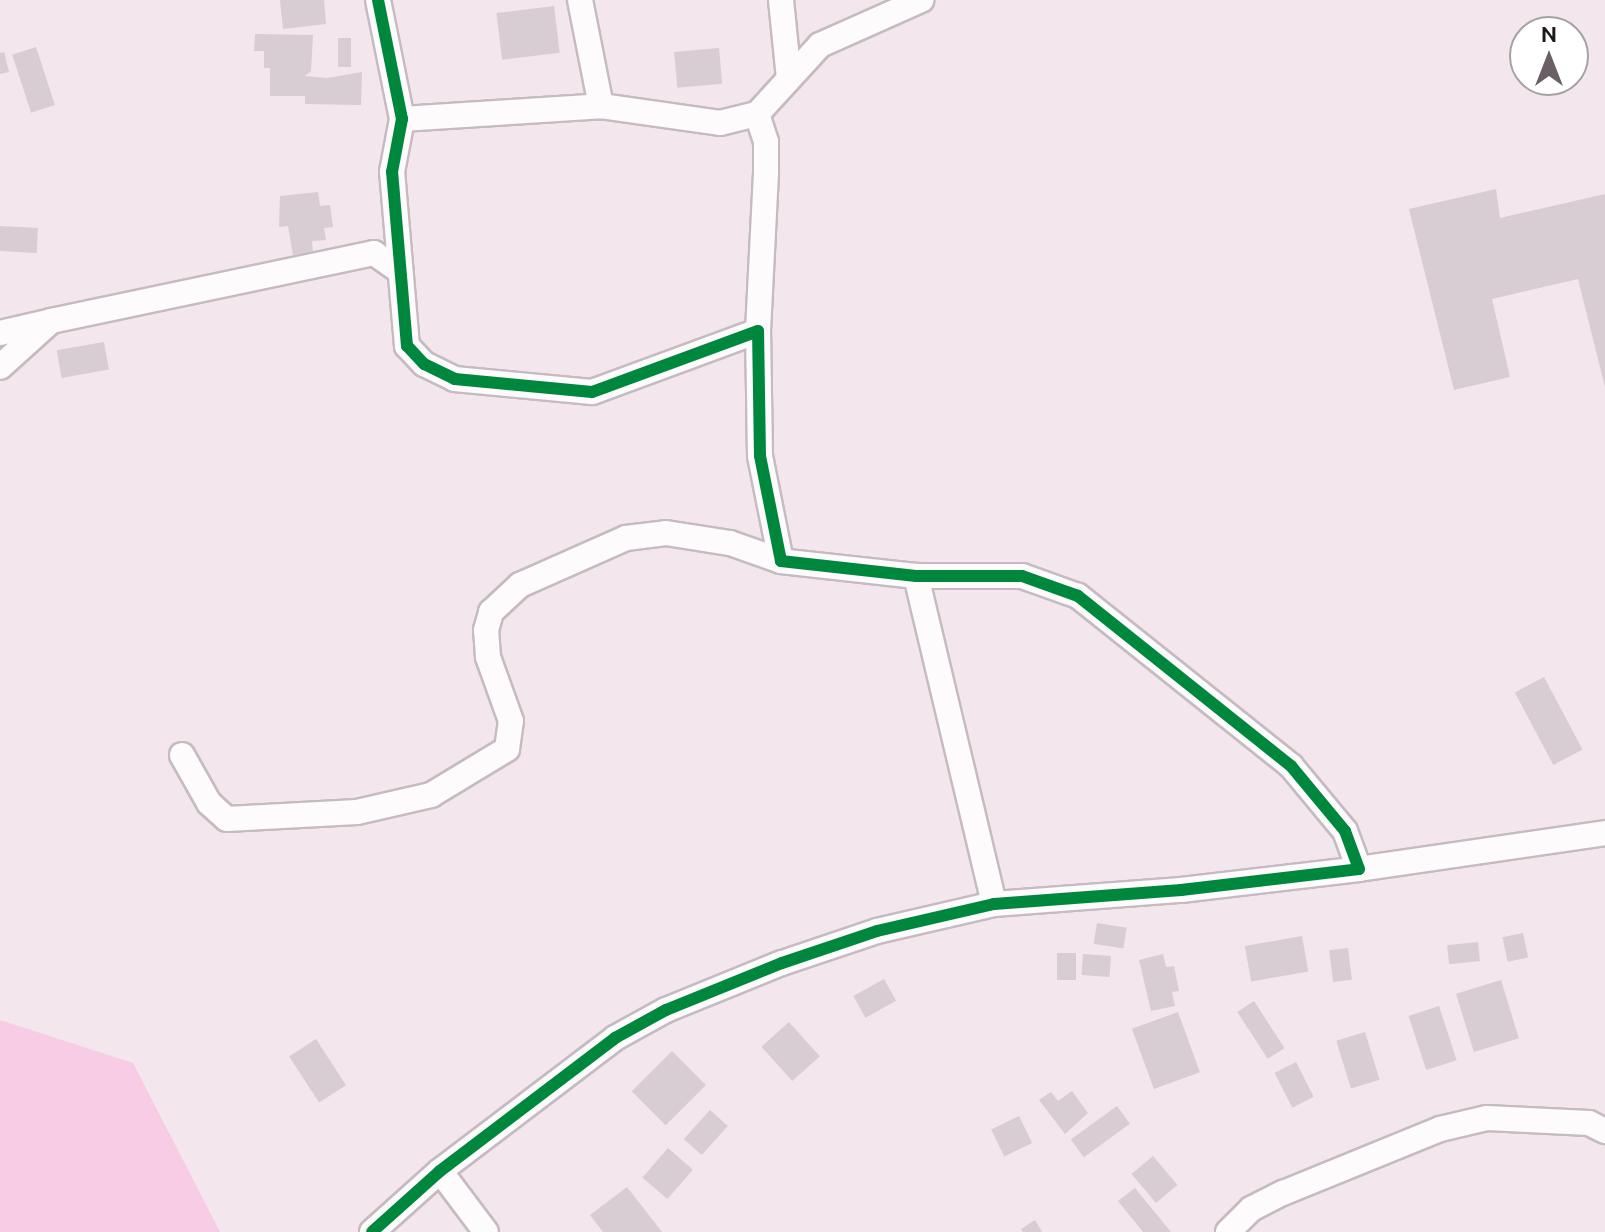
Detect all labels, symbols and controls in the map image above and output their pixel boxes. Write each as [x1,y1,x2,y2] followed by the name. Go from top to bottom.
[1509,16,1589,96] north arrow
[1541,21,1557,46] text: N

